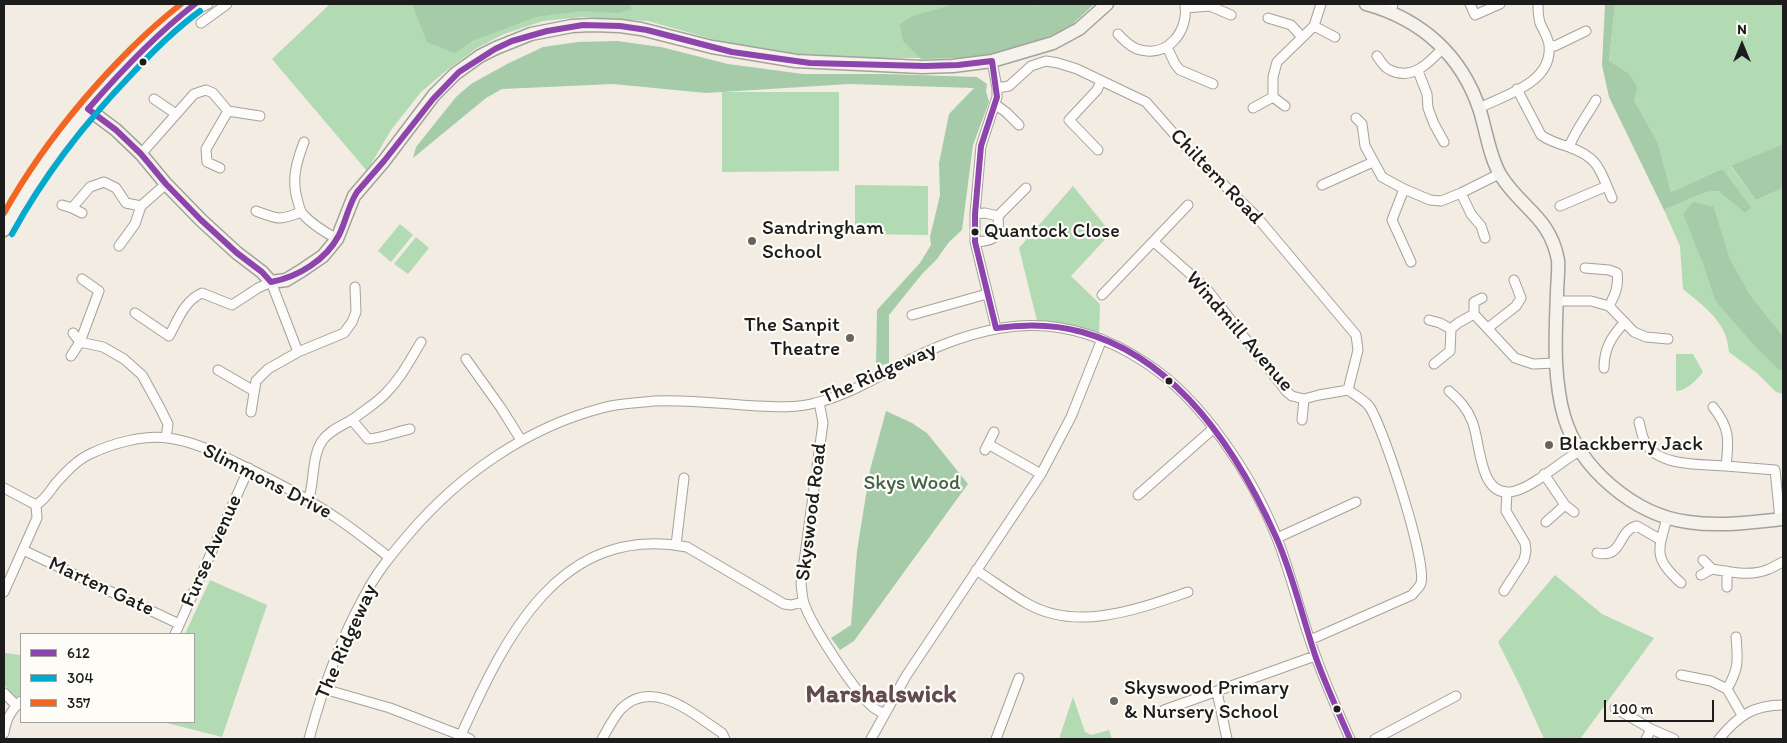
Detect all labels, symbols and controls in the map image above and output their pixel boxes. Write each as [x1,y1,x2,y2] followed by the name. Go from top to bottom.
[1717,20,1767,70] north arrow
[1737,21,1747,38] text: N
[138,57,148,67] unlabelled marker
[1164,124,1268,230] street label: Chiltern Road
[762,216,884,266] place label: Sandringham School
[984,220,1120,244] place label: Quantock Close
[970,227,980,237] marker: Quantock Close
[746,235,758,247] marker: Sandringham School
[1180,266,1298,398] street label: Windmill Avenue
[744,313,840,363] place label: The Sanpit Theatre
[844,332,856,344] marker: The Sanpit Theatre
[818,337,940,411] street label: The Ridgeway
[1164,376,1174,386] unlabelled marker
[1559,432,1703,458] place label: Blackberry Jack
[198,439,336,525] street label: Slimmons Drive
[1543,439,1555,451] marker: Blackberry Jack
[791,442,833,582] street label: Skyswood Road
[864,471,960,497] park label: Skys Wood
[176,491,248,611] street label: Furse Avenue
[44,552,158,622] street label: Marten Gate
[310,581,384,703] street label: The Ridgeway
[20,633,195,723] legend
[67,644,90,662] text: 612
[67,669,93,687] text: 304
[1124,676,1289,726] place label: Skyswood Primary & Nursery School
[805,679,957,711] district label: Marshalswick
[1607,690,1717,722] scale bar
[67,694,91,712] text: 357
[1108,695,1120,707] marker: Skyswood Primary & Nursery School
[1612,700,1653,718] text: 100 m
[1332,704,1342,714] unlabelled marker

